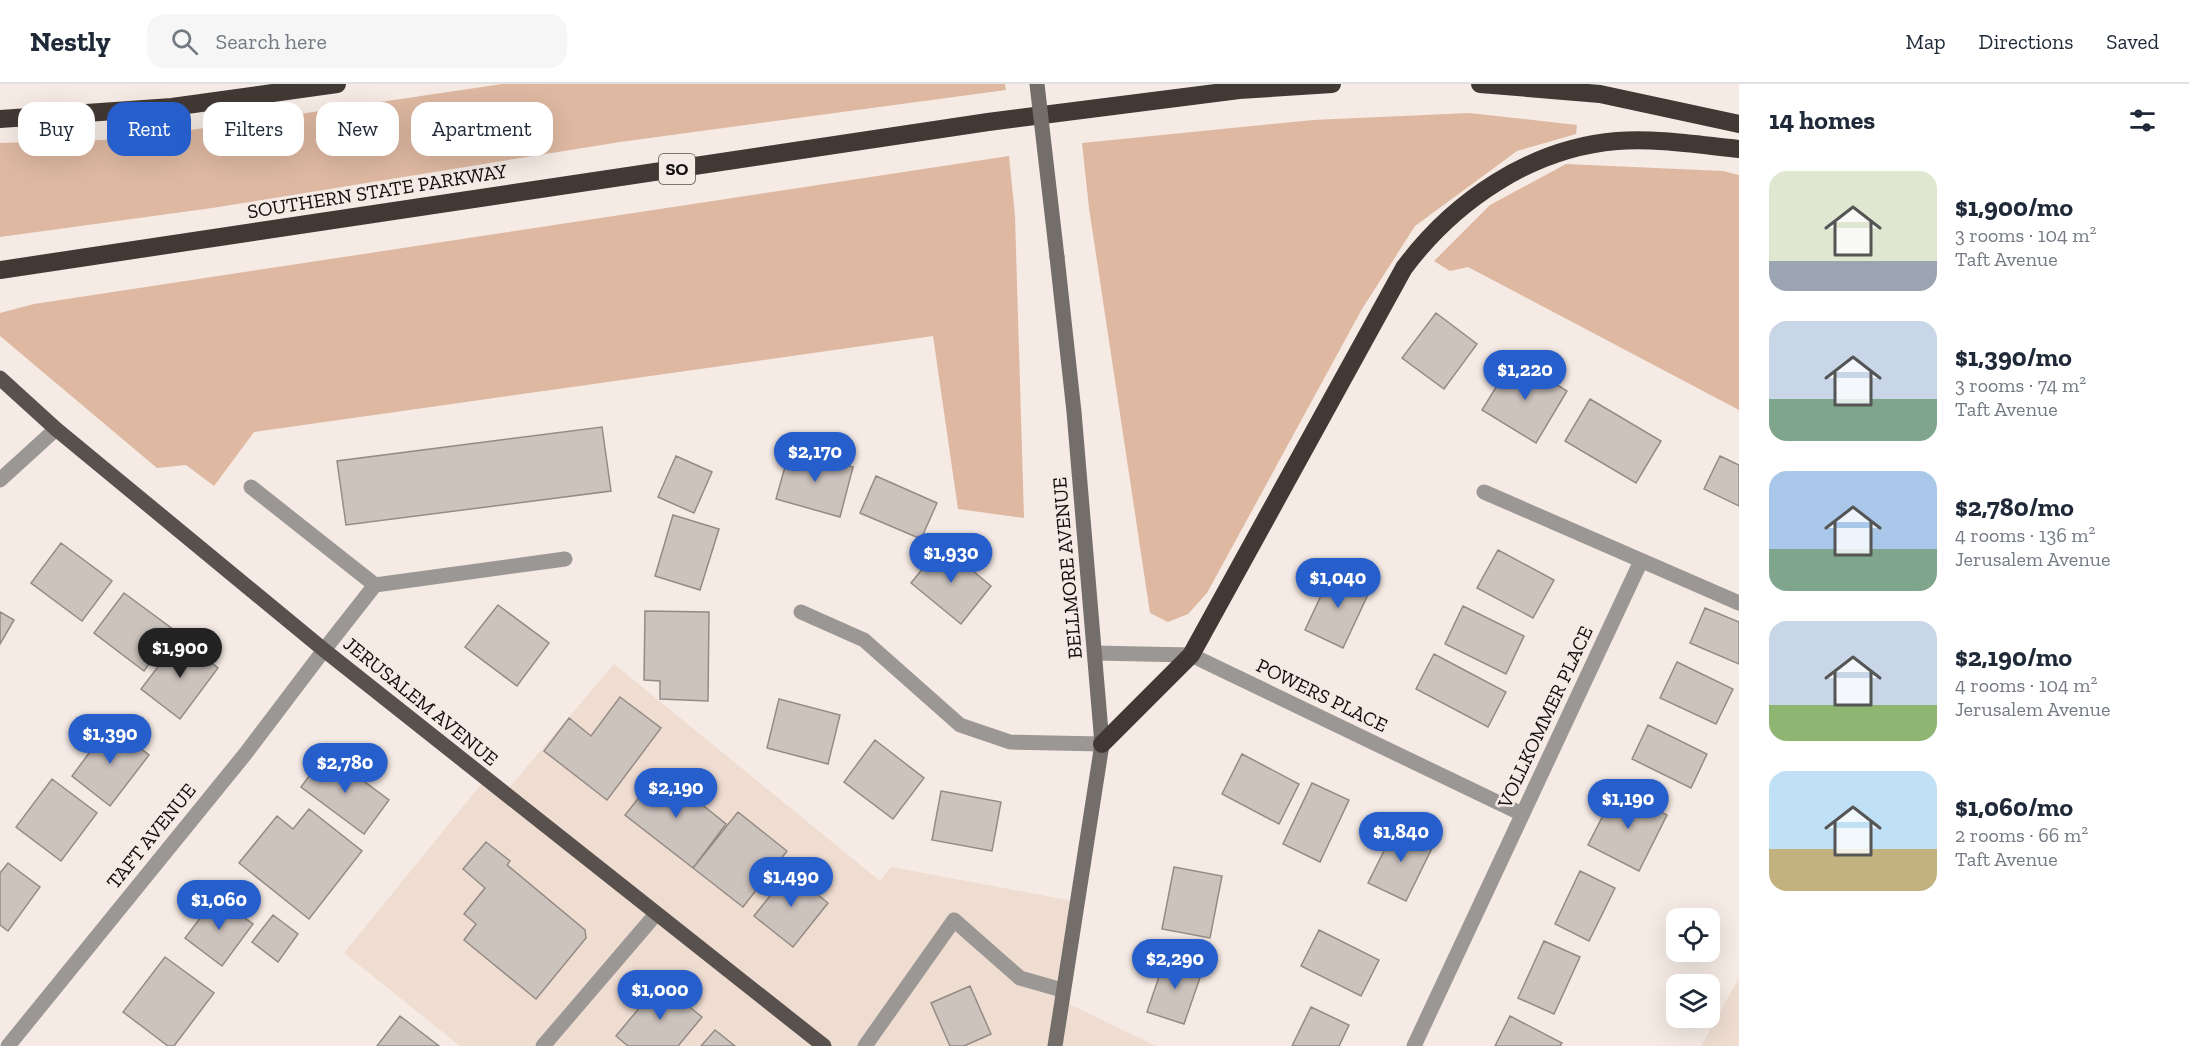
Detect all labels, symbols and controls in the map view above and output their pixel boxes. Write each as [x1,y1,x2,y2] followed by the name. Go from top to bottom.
[147,14,567,68] search box
[30,25,111,58] text: Nestly
[168,25,201,58] icon: search
[216,28,327,55] text: Search here
[1906,29,1946,54] text: Map
[1979,29,2073,54] text: Directions
[2106,29,2159,54] text: Saved
[18,102,95,156] chip: Buy
[107,102,191,156] chip: Rent
[203,102,304,156] chip: Filters
[316,102,399,156] chip: New
[411,102,553,156] chip: Apartment
[1769,104,1875,136] text: 14 homes
[2126,104,2159,137] icon: filters
[659,154,695,184] road number: SO
[245,158,509,223] street label: SOUTHERN STATE PARKWAY
[1955,191,2073,223] text: $1,900/mo
[1817,195,1889,267] icon: home
[1955,223,2096,247] text: 3 rooms · 104 m²
[1955,247,2058,271] text: Taft Avenue
[1955,341,2072,373] text: $1,390/mo
[1817,345,1889,417] icon: home
[1476,350,1574,401] pin: $1,220
[1497,357,1553,381] text: $1,220
[1955,373,2086,397] text: 3 rooms · 74 m²
[1955,397,2058,421] text: Taft Avenue
[766,432,864,483] pin: $2,170
[788,439,842,463] text: $2,170
[1047,476,1087,660] street label: BELLMORE AVENUE
[1955,491,2074,523] text: $2,780/mo
[1817,495,1889,567] icon: home
[1955,523,2096,547] text: 4 rooms · 136 m²
[902,533,1000,584] pin: $1,930
[923,540,979,564] text: $1,930
[1955,547,2110,571] text: Jerusalem Avenue
[1289,558,1387,609] pin: $1,040
[1310,565,1366,589] text: $1,040
[1492,622,1598,813] street label: VOLLKOMMER PLACE
[131,628,229,679] pin: $1,900
[339,631,503,771] street label: JERUSALEM AVENUE
[152,635,208,659] text: $1,900
[1955,641,2072,673] text: $2,190/mo
[1817,645,1889,717] icon: home
[1252,653,1392,737] street label: POWERS PLACE
[1955,673,2097,697] text: 4 rooms · 104 m²
[1955,697,2110,721] text: Jerusalem Avenue
[61,714,159,765] pin: $1,390
[82,721,138,745] text: $1,390
[296,743,394,794] pin: $2,780
[317,750,373,774] text: $2,780
[627,768,725,819] pin: $2,190
[648,775,704,799] text: $2,190
[101,778,201,894] street label: TAFT AVENUE
[1579,779,1677,830] pin: $1,190
[1602,786,1654,810] text: $1,190
[1955,791,2073,823] text: $1,060/mo
[1817,795,1889,867] icon: home
[1352,812,1450,863] pin: $1,840
[1373,819,1429,843] text: $1,840
[1955,823,2088,847] text: 2 rooms · 66 m²
[1955,847,2058,871] text: Taft Avenue
[742,857,840,908] pin: $1,490
[763,864,819,888] text: $1,490
[170,880,268,931] pin: $1,060
[191,887,247,911] text: $1,060
[1666,908,1720,1028] map controls
[1666,908,1720,962] button: locate
[1126,939,1224,990] pin: $2,290
[1146,946,1204,970] text: $2,290
[611,970,709,1021] pin: $1,000
[1666,974,1720,1028] button: layers
[632,977,688,1001] text: $1,000

